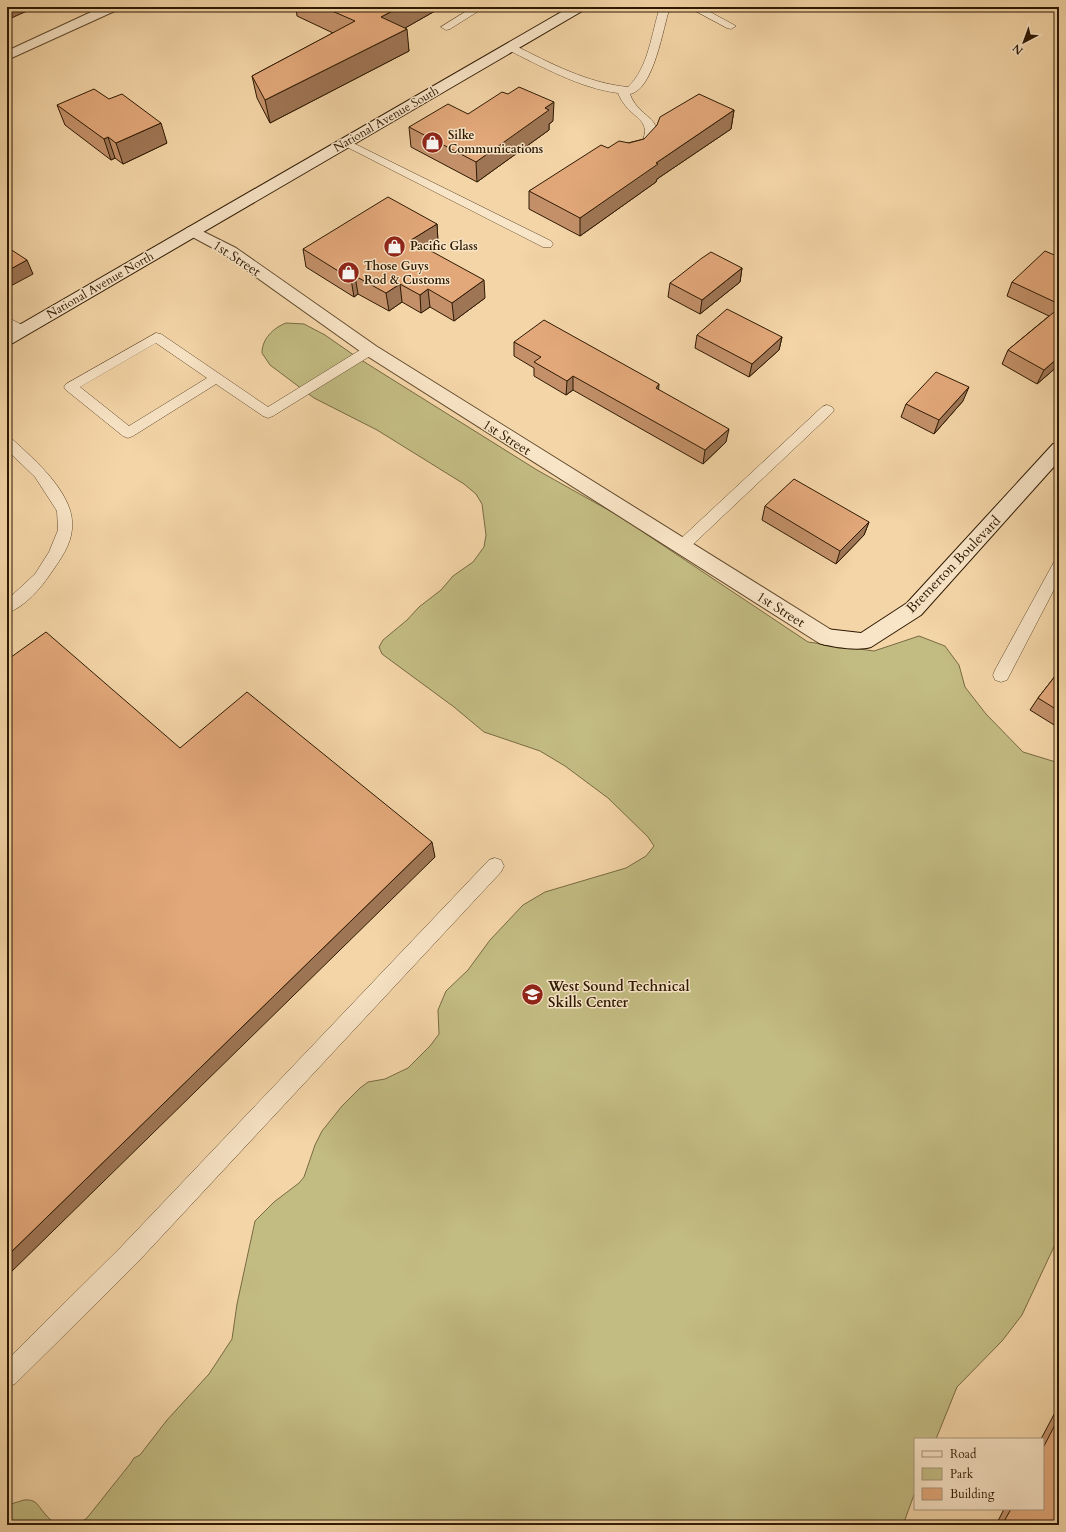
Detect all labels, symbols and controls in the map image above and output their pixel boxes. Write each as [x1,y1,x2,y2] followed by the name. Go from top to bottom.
[1004,22,1044,62] north arrow
[1009,40,1026,58] text: N
[330,82,442,156] street label: National Avenue South
[448,127,543,157] place label: Silke Communications
[420,129,446,155] shop icon: Silke Communications
[382,233,408,259] shop icon: Pacific Glass
[209,236,265,281] street label: 1st Street
[410,238,478,254] place label: Pacific Glass
[44,248,157,322] street label: National Avenue North
[364,258,450,288] place label: Those Guys Rod & Customs
[335,260,361,286] shop icon: Those Guys Rod & Customs
[479,415,535,460] street label: 1st Street
[902,511,1005,617] street label: Bremerton Boulevard
[753,587,809,632] street label: 1st Street
[547,977,690,1012] place label: West Sound Technical Skills Center
[520,981,546,1007] school or university icon: West Sound Technical Skills Center
[914,1438,1044,1510] legend
[950,1446,977,1462] text: Road
[950,1466,974,1482] text: Park
[950,1486,995,1502] text: Building

